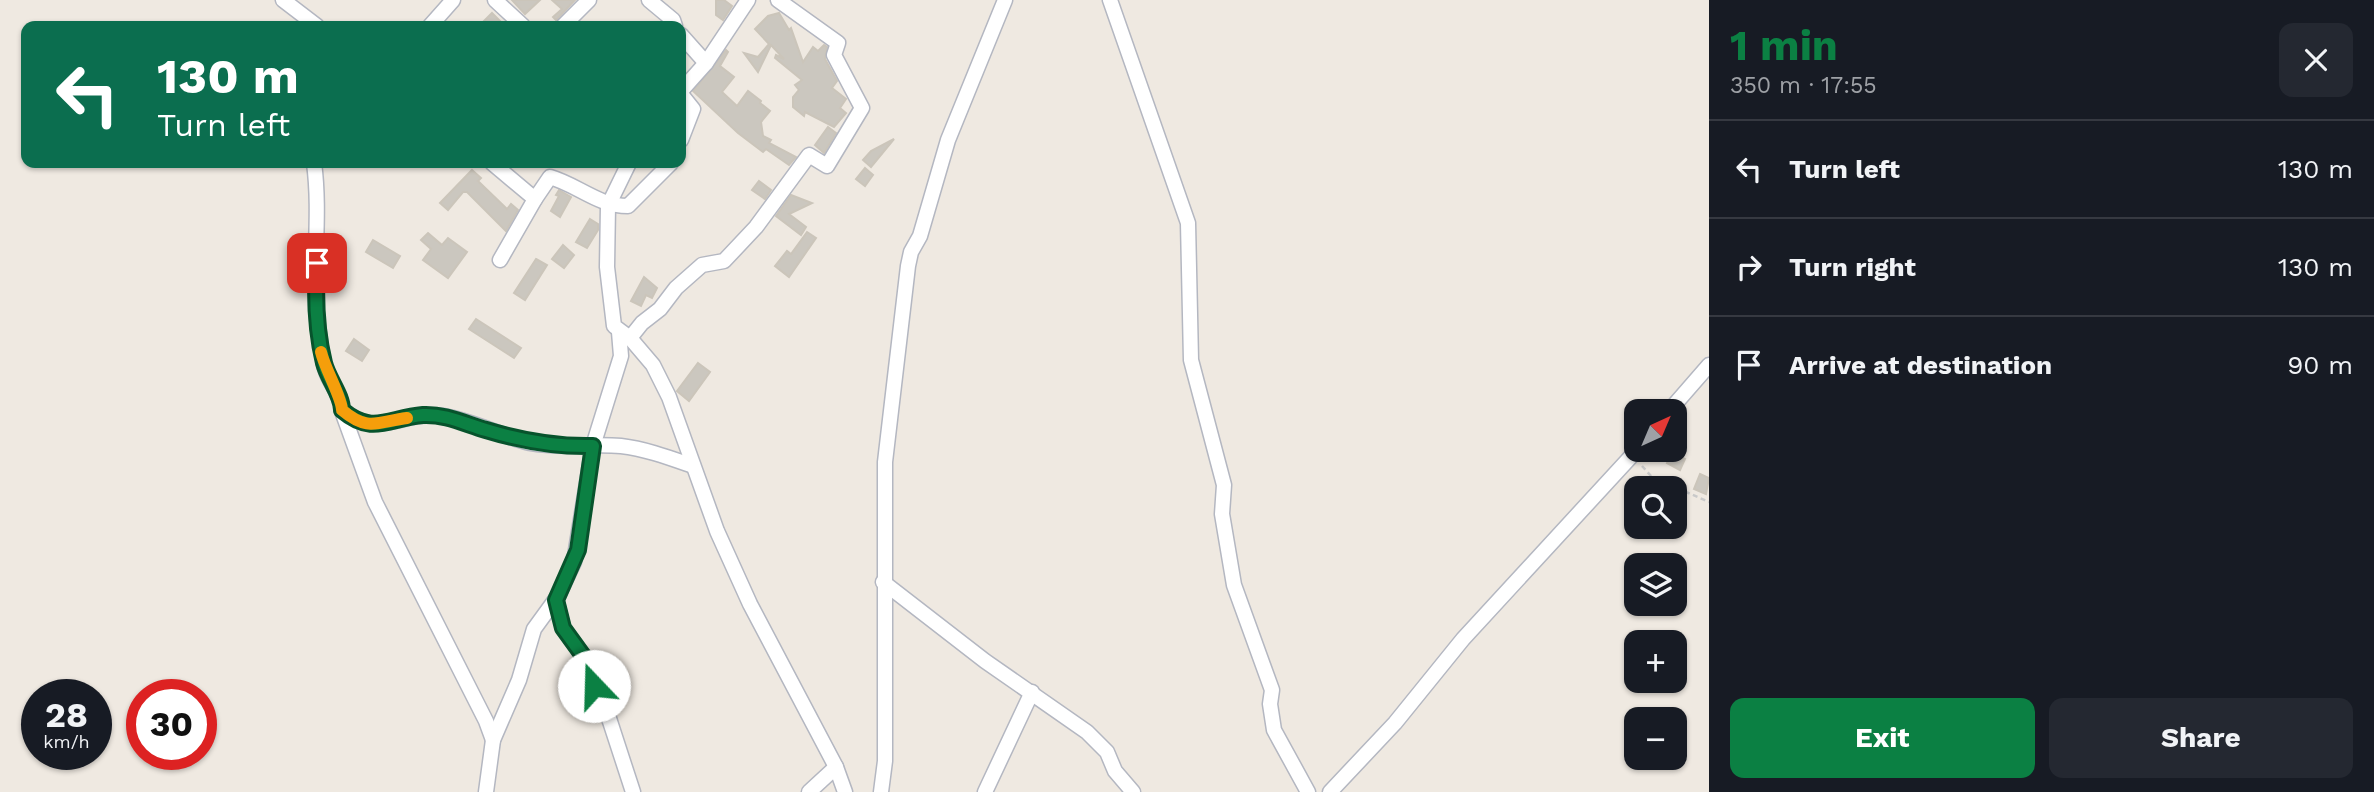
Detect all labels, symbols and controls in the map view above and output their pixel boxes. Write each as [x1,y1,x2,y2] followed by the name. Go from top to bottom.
[1730,21,1838,70] text: 1 min
[2279,23,2353,97] button: close
[157,47,299,105] text: 130 m
[42,49,133,140] icon: left
[1730,72,1877,99] text: 350 m · 17:55
[157,106,290,144] text: Turn left
[1730,150,1768,188] icon: left
[1789,154,1900,184] text: Turn left
[2278,154,2353,184] text: 130 m
[287,233,347,293] pin
[298,244,336,282] icon: arrive
[1730,248,1768,286] icon: right
[1789,252,1916,282] text: Turn right
[2278,252,2353,282] text: 130 m
[1730,346,1768,384] icon: arrive
[1789,350,2052,380] text: Arrive at destination
[2287,350,2353,380] text: 90 m
[1624,399,1687,462] north arrow
[1624,399,1687,770] map controls
[1624,476,1687,539] button: search
[1624,553,1687,616] button: layers
[1624,630,1687,693] button: +
[557,649,631,723] position arrow
[126,679,217,770] speed limit sign: 30
[45,694,88,736] text: 28
[1730,698,2035,778] button: Exit
[2049,698,2353,778] button: Share
[1624,707,1687,770] button: −
[43,731,90,752] text: km/h

